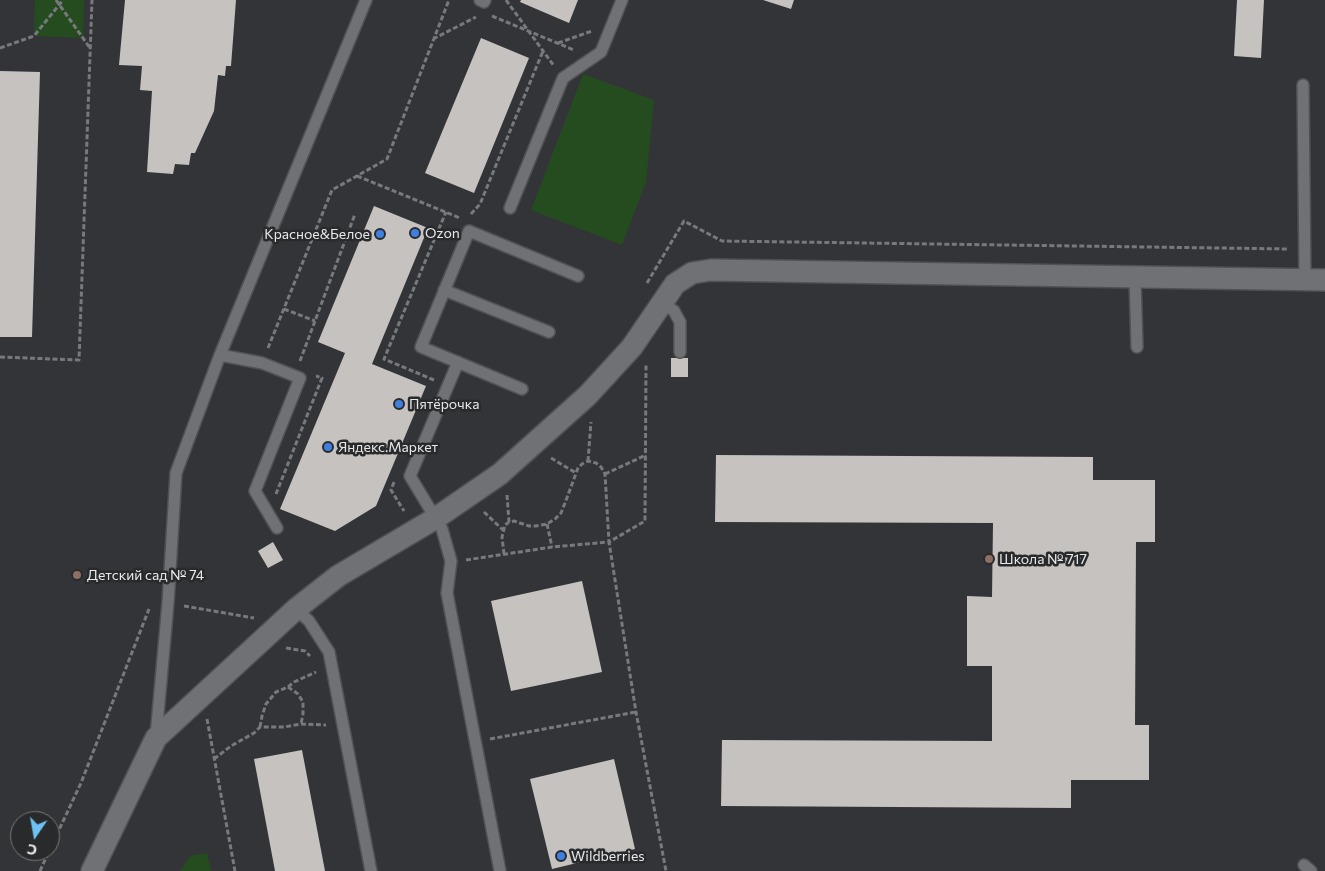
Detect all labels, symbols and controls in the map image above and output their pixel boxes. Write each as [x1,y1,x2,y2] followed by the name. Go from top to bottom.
[425,225,460,241] place label: Ozon
[264,226,370,242] place label: Красное&Белое
[409,227,421,239] marker: Ozon
[374,228,386,240] marker: Красное&Белое
[409,396,479,412] place label: Пятёрочка
[393,398,405,410] marker: Пятёрочка
[338,439,438,455] place label: Яндекс.Маркет
[322,441,334,453] marker: Яндекс.Маркет
[999,551,1087,567] place label: Школа № 717
[983,553,995,565] marker: Школа № 717
[87,567,204,583] place label: Детский сад № 74
[71,569,83,581] marker: Детский сад № 74
[10,811,60,861] north arrow
[26,841,38,859] text: С
[571,848,645,864] place label: Wildberries
[555,850,567,862] marker: Wildberries

